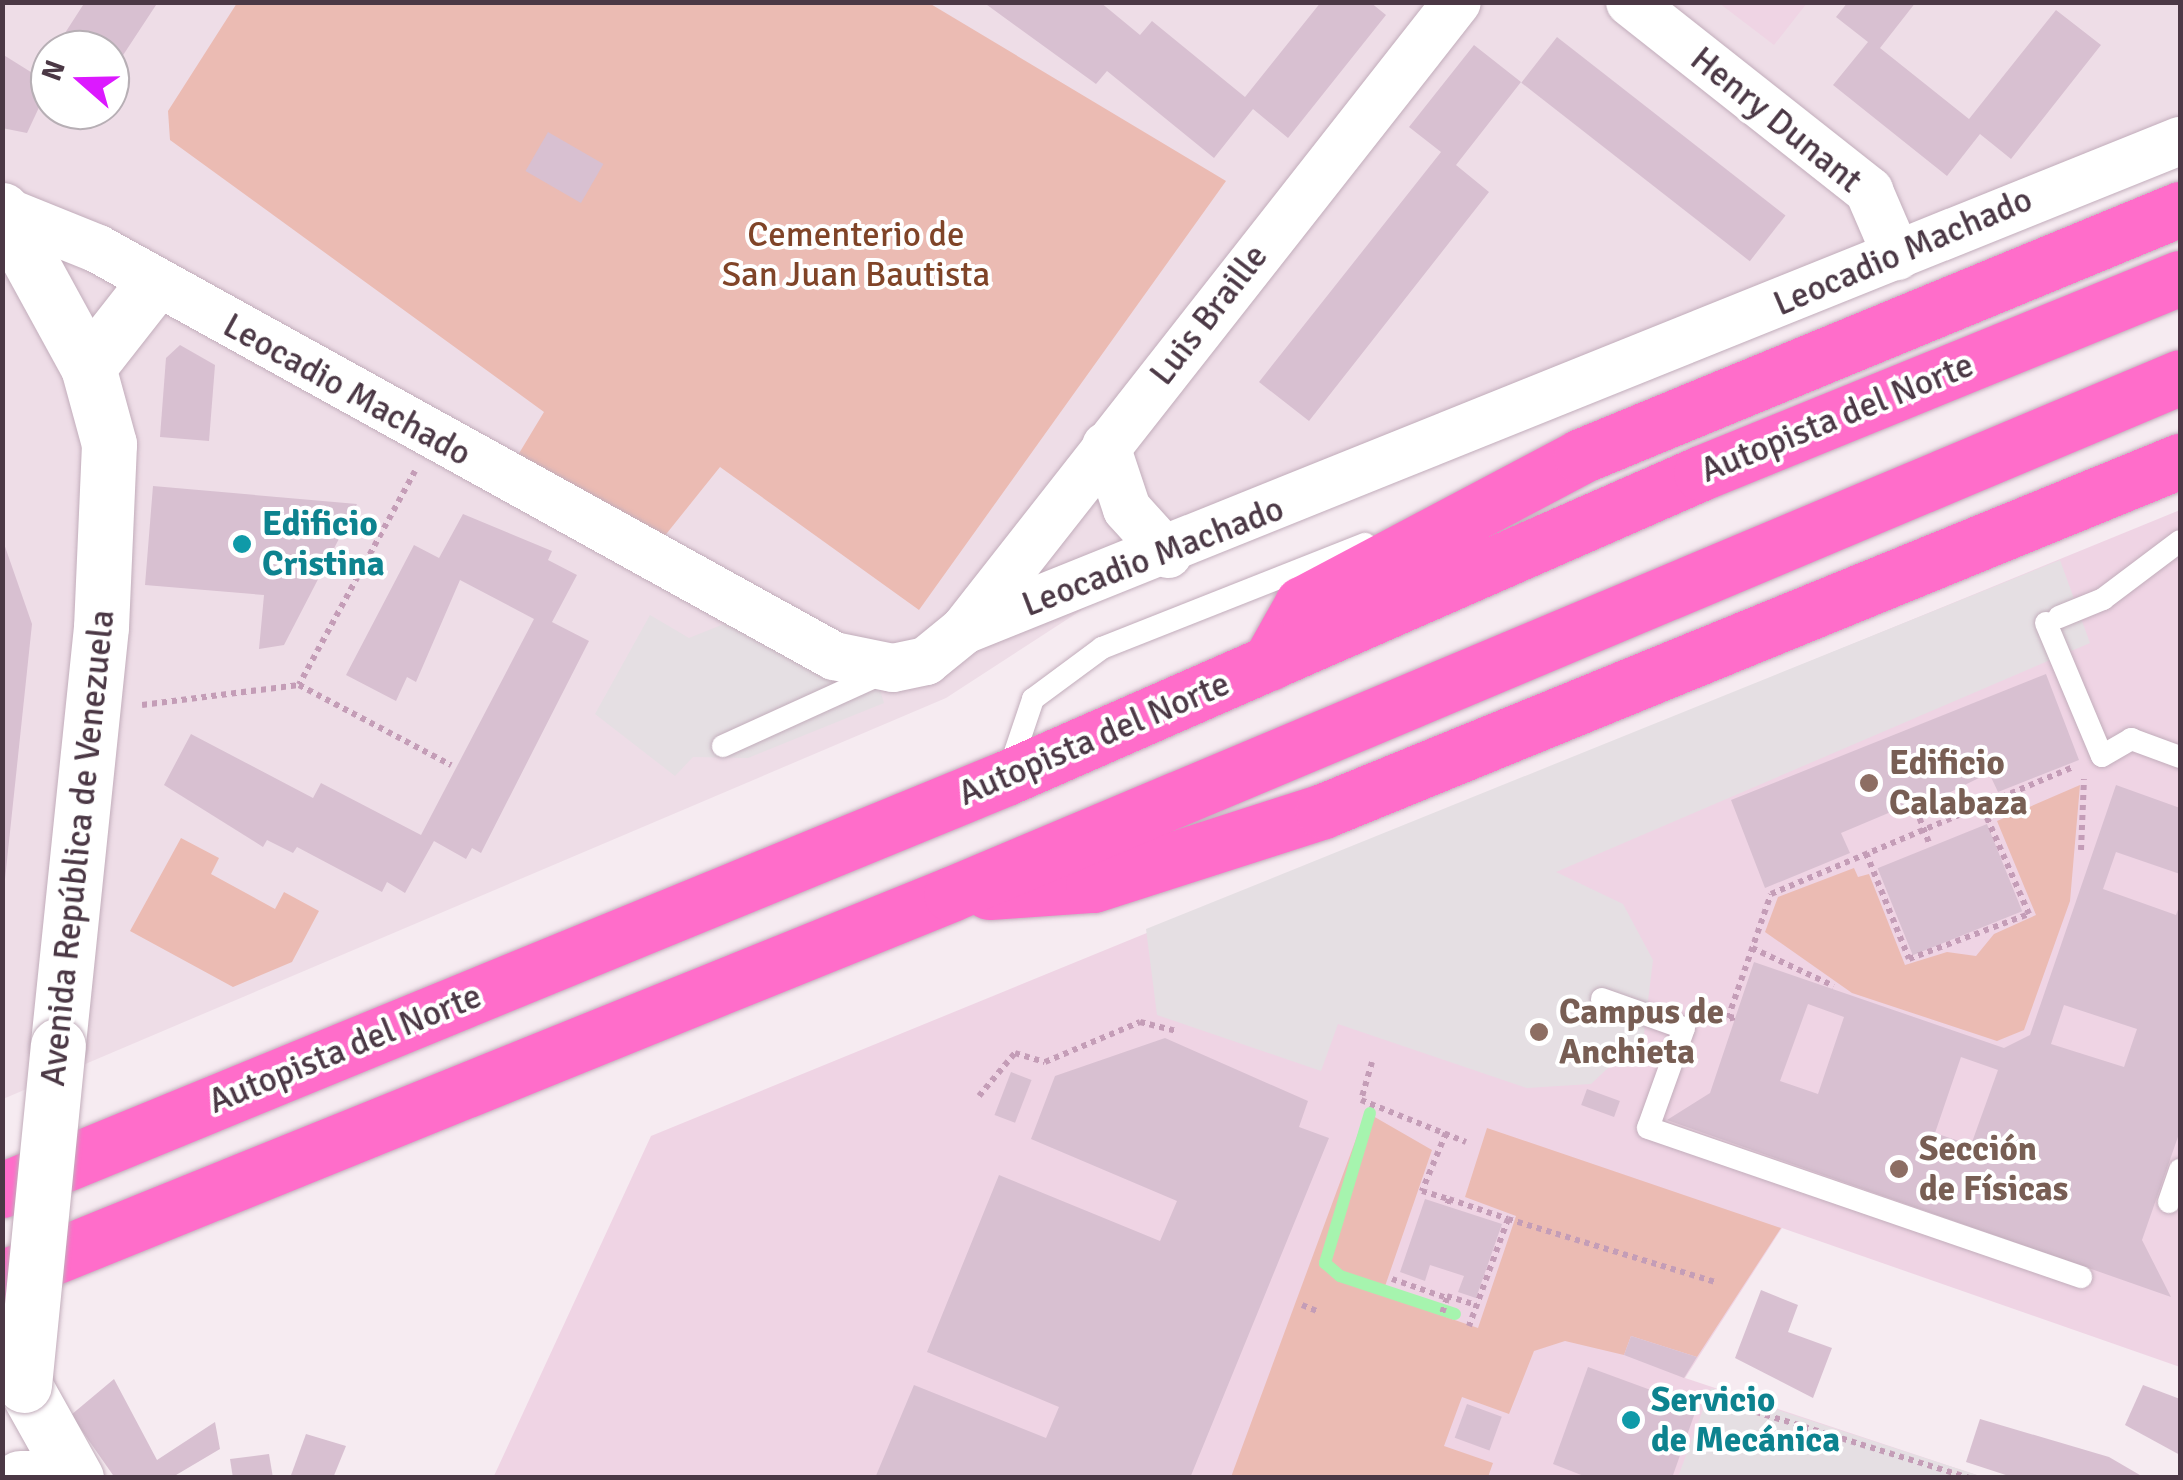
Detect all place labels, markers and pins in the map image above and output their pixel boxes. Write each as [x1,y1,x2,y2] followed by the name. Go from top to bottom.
[262,503,385,585] place label: Edificio Cristina
[231,533,253,555] marker: Edificio Cristina
[1889,742,2028,824] place label: Edificio Calabaza
[1858,772,1880,794] marker: Edificio Calabaza
[1559,991,1724,1073] place label: Campus de Anchieta
[1528,1021,1550,1043] marker: Campus de Anchieta
[1919,1128,2068,1210] place label: Sección de Físicas
[1888,1158,1910,1180] marker: Sección de Físicas
[1651,1379,1840,1461] place label: Servicio de Mecánica
[1620,1409,1642,1431] marker: Servicio de Mecánica

